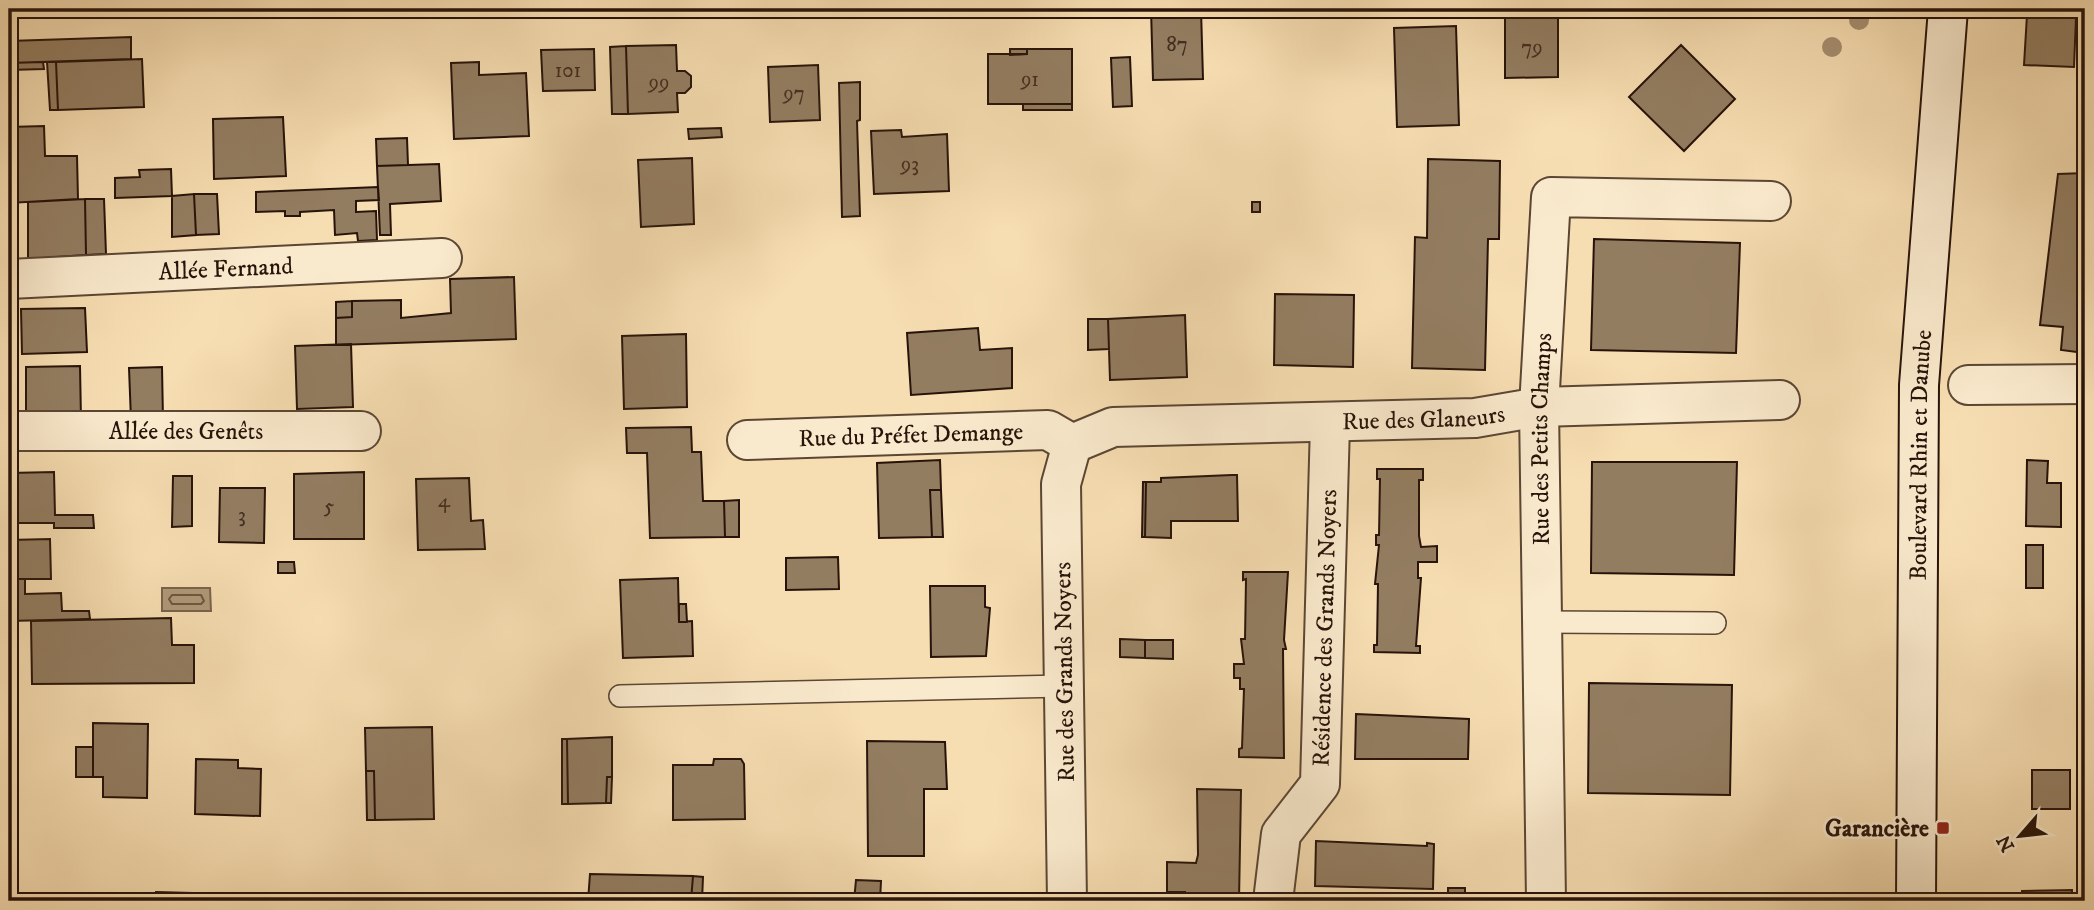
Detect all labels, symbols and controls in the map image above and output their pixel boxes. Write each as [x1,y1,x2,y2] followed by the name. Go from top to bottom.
[1166,32,1188,58] house number: 87
[1521,35,1543,61] house number: 79
[555,58,581,84] house number: 101
[1020,67,1039,93] house number: 91
[648,70,669,96] house number: 99
[782,81,805,107] house number: 97
[900,152,919,178] house number: 93
[158,251,294,288] street label: Allée Fernand
[1904,329,1939,581] street label: Boulevard Rhin et Danube
[1525,332,1559,546] street label: Rue des Petits Champs
[1342,399,1507,437] street label: Rue des Glaneurs
[109,417,263,447] street label: Allée des Genêts
[798,417,1024,454] street label: Rue du Préfet Demange
[438,488,451,514] house number: 4
[1306,489,1344,767] street label: Résidence des Grands Noyers
[324,494,334,520] house number: 5
[238,503,246,529] house number: 3
[1048,562,1082,782] street label: Rue des Grands Noyers
[1986,802,2056,872] north arrow
[1825,814,1929,844] place label: Garancière
[1935,820,1951,836] marker: Garancière
[1992,831,2020,856] text: N

